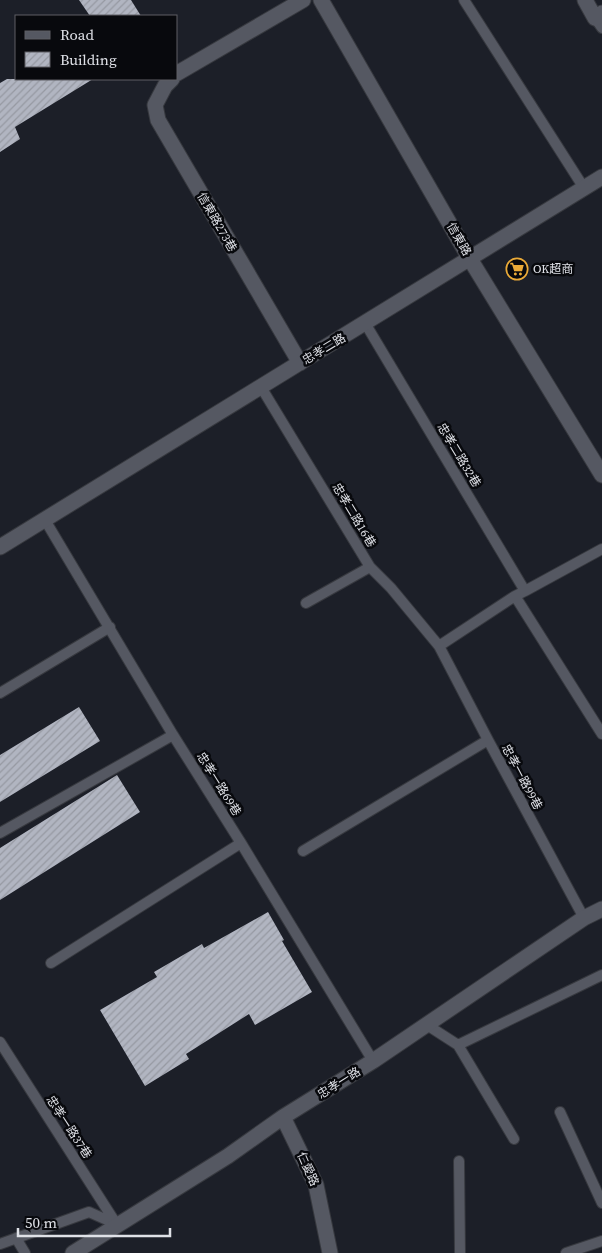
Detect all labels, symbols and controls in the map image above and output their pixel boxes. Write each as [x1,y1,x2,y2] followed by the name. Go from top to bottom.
[15,15,178,80] legend
[60,24,94,45] text: Road
[60,49,117,70] text: Building
[194,189,240,255] street label: 信東路273巷
[443,219,475,259] street label: 信東路
[505,257,529,281] supermarket icon: OK超商
[533,261,573,277] place label: OK超商
[299,330,349,368] street label: 忠孝二路
[434,420,484,490] street label: 忠孝二路32巷
[329,480,379,550] street label: 忠孝二路16巷
[498,741,546,813] street label: 忠孝一路99巷
[193,749,245,819] street label: 忠孝一路69巷
[314,1063,364,1103] street label: 忠孝一路
[43,1092,95,1162] street label: 忠孝一路37巷
[293,1149,323,1189] street label: 仁愛路
[18,1206,170,1238] scale bar
[25,1212,57,1233] text: 50 m

